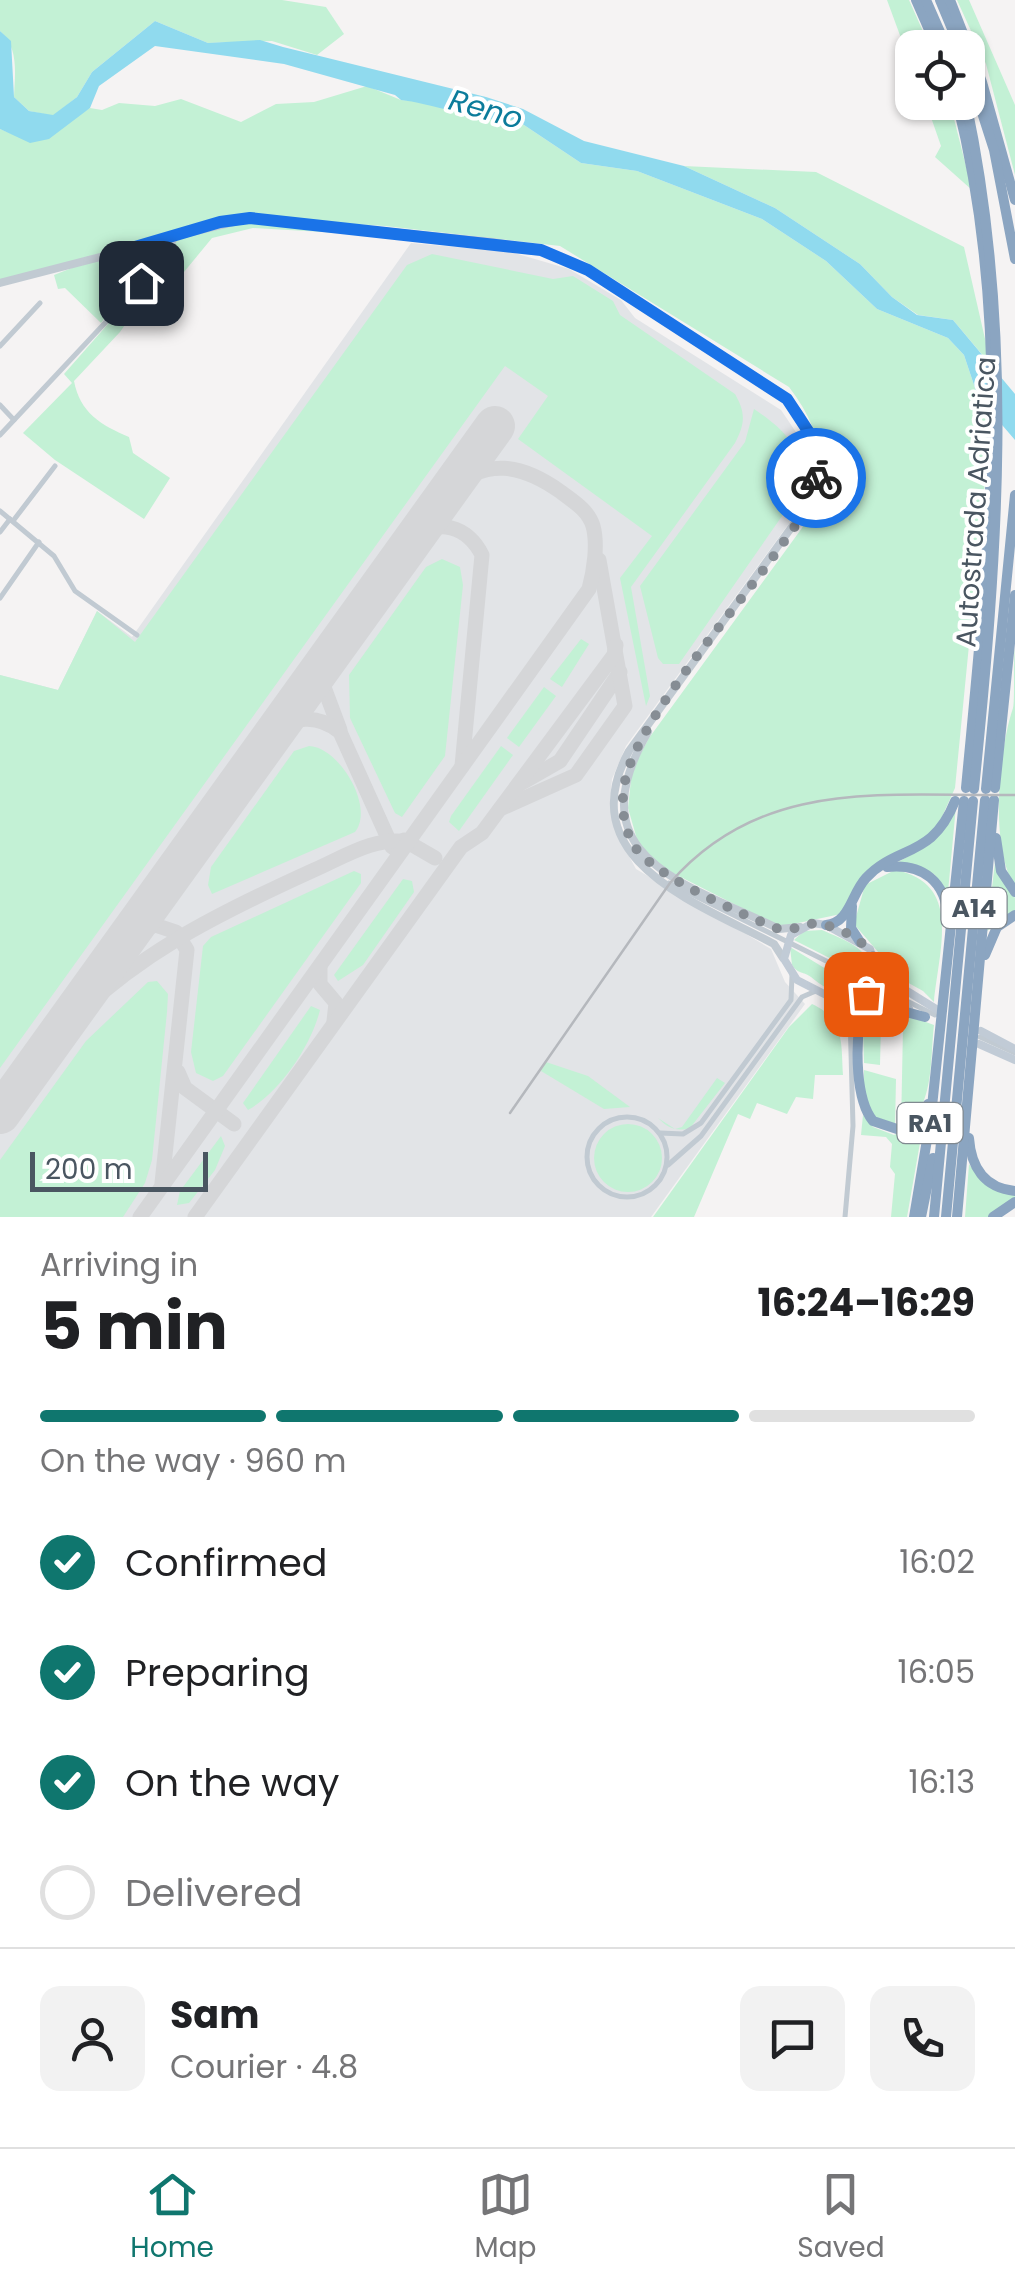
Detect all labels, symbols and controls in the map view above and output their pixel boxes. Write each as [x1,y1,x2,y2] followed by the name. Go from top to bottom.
[895,30,985,120] map controls
[895,30,985,120] button: locate
[444,78,528,140] water label: Reno
[99,241,184,326] pin
[114,256,169,311] icon: home
[946,355,1006,649] street label: Autostrada Adriatica
[766,428,866,528] courier
[789,451,844,506] icon: bike
[942,888,1006,928] road number: A14
[824,952,909,1037] pin
[839,967,894,1022] icon: bag
[898,1103,962,1143] road number: RA1
[30,1147,208,1192] scale bar
[45,1150,133,1189] text: 200 m
[40,1242,198,1287] text: Arriving in
[758,1276,975,1329] text: 16:24–16:29
[40,1281,228,1372] text: 5 min
[40,1438,347,1483] text: On the way · 960 m
[40,1535,95,1590] icon: check
[125,1536,327,1589] text: Confirmed
[899,1539,975,1584] text: 16:02
[40,1645,95,1700] icon: check
[125,1646,310,1699] text: Preparing
[897,1649,975,1694] text: 16:05
[40,1755,95,1810] icon: check
[125,1756,339,1809] text: On the way
[909,1759,975,1804] text: 16:13
[125,1866,302,1919] text: Delivered
[40,1986,145,2091] button: person
[740,1986,845,2091] button: chat
[870,1986,975,2091] button: phone
[170,1988,259,2041] text: Sam
[170,2044,358,2089] text: Courier · 4.8
[130,2167,214,2269] tab: Home
[475,2167,537,2269] tab: Map
[797,2167,885,2269] tab: Saved

